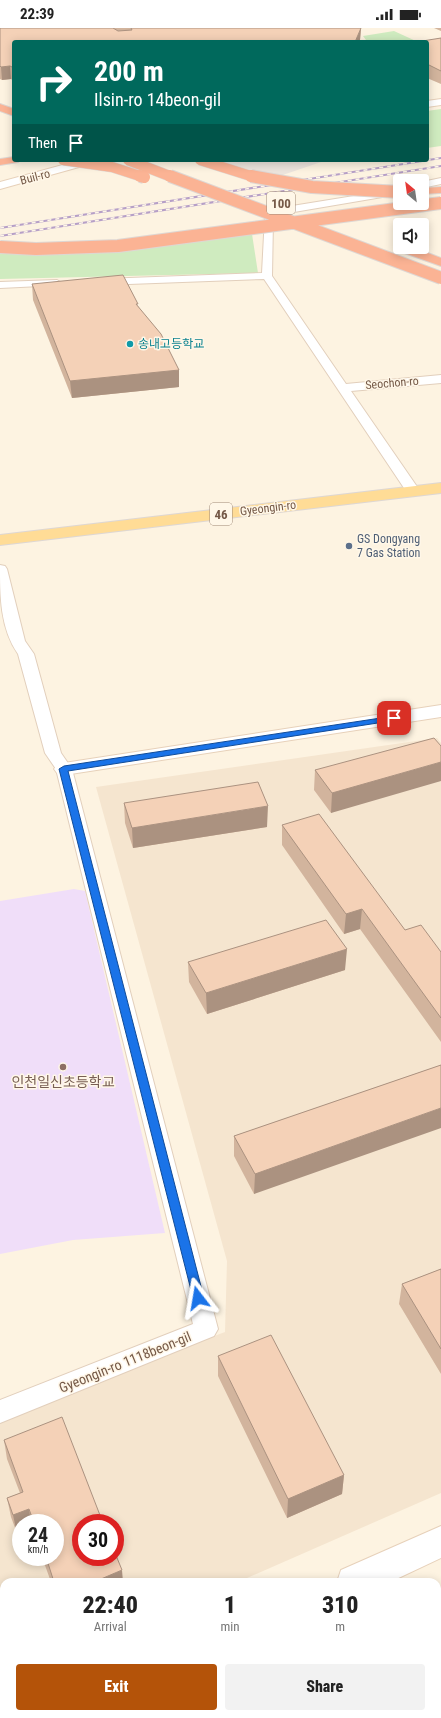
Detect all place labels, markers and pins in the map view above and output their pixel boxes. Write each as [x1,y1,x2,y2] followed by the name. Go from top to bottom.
[138,337,204,351] place label: 송내고등학교
[125,339,135,349] marker: 송내고등학교
[357,532,421,560] place label: GS Dongyang 7 Gas Station
[344,541,354,551] marker: GS Dongyang 7 Gas Station
[377,701,411,735] pin
[58,1062,68,1072] marker: 인천일신초등학교
[11,1074,115,1090] place label: 인천일신초등학교

